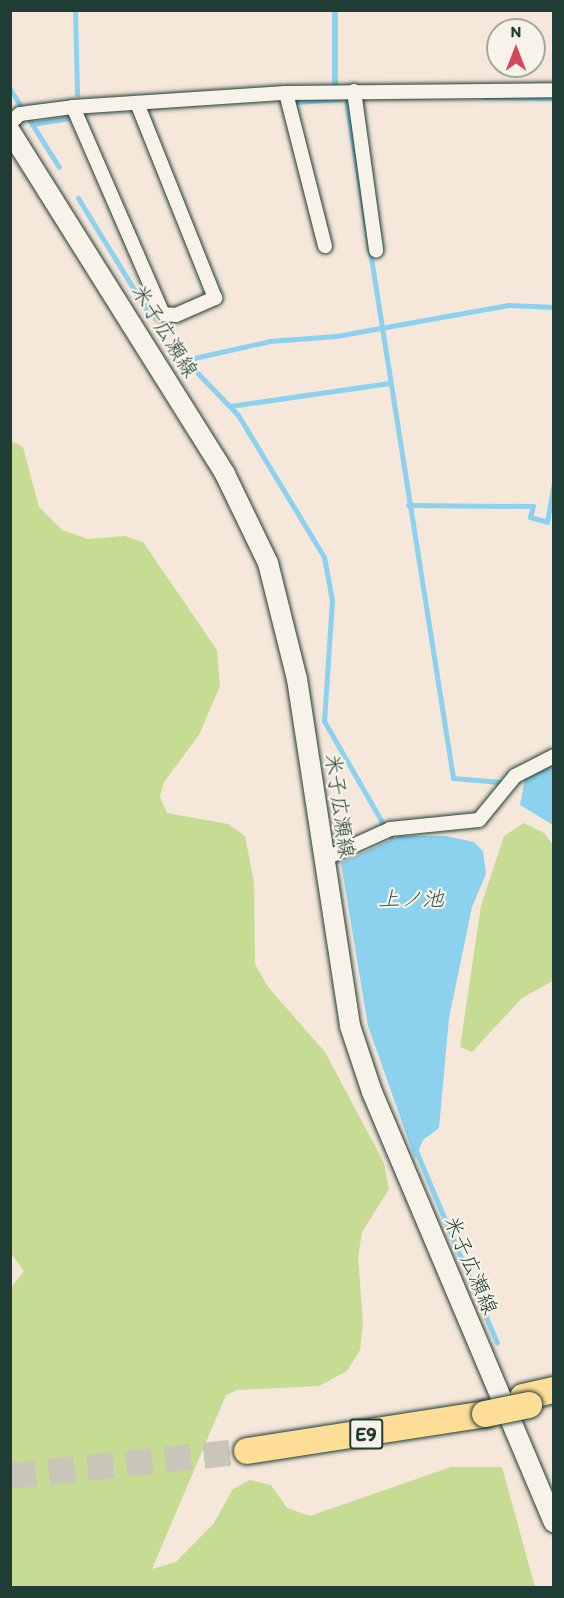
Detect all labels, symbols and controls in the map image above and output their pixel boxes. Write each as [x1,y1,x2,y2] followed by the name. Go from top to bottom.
[486,18,546,78] north arrow
[511,22,521,41] text: N
[126,280,204,382] street label: 米子広瀬線
[320,752,360,860] street label: 米子広瀬線
[378,886,444,912] water label: 上ノ池
[439,1212,503,1318] street label: 米子広瀬線
[348,1417,384,1451] road number: E9

